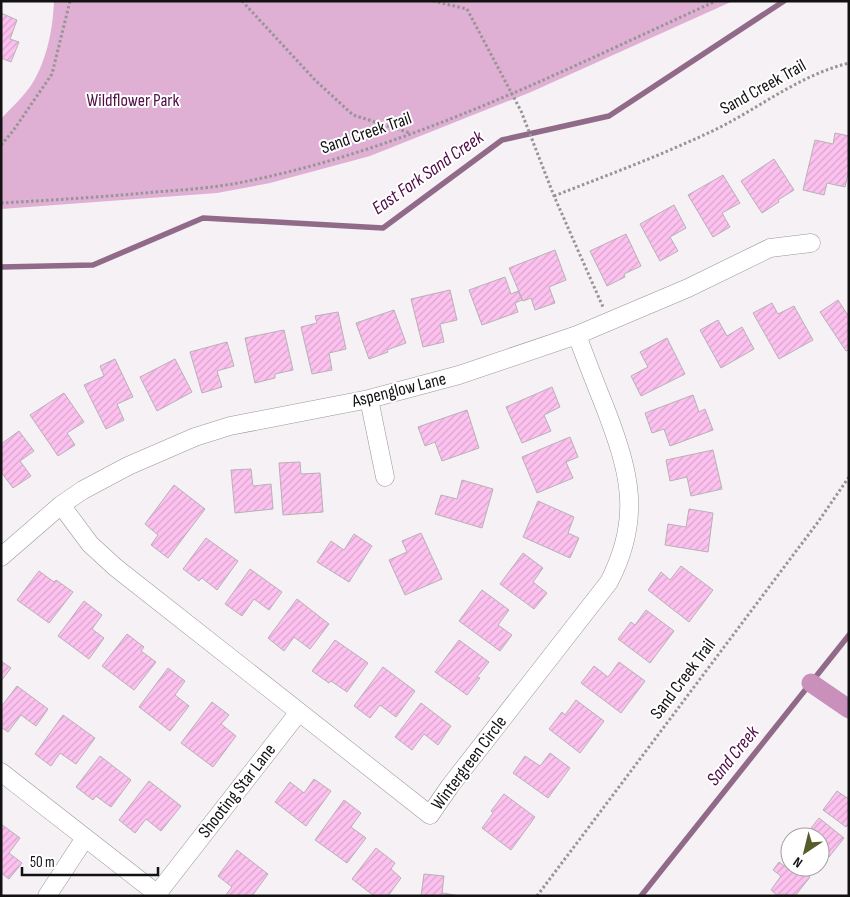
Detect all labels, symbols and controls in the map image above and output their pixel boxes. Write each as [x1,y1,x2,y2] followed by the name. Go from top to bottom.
[716,55,810,119] street label: Sand Creek Trail
[87,90,180,111] park label: Wildflower Park
[318,108,414,158] street label: Sand Creek Trail
[368,126,489,220] water label: East Fork Sand Creek
[349,368,448,412] street label: Aspenglow Lane
[646,635,720,723] street label: Sand Creek Trail
[427,712,511,814] street label: Wintergreen Circle
[702,721,765,791] water label: Sand Creek
[194,740,280,842] street label: Shooting Star Lane
[780,827,830,877] north arrow
[22,844,159,876] scale bar
[30,853,55,872] text: 50 m
[790,853,806,871] text: N

